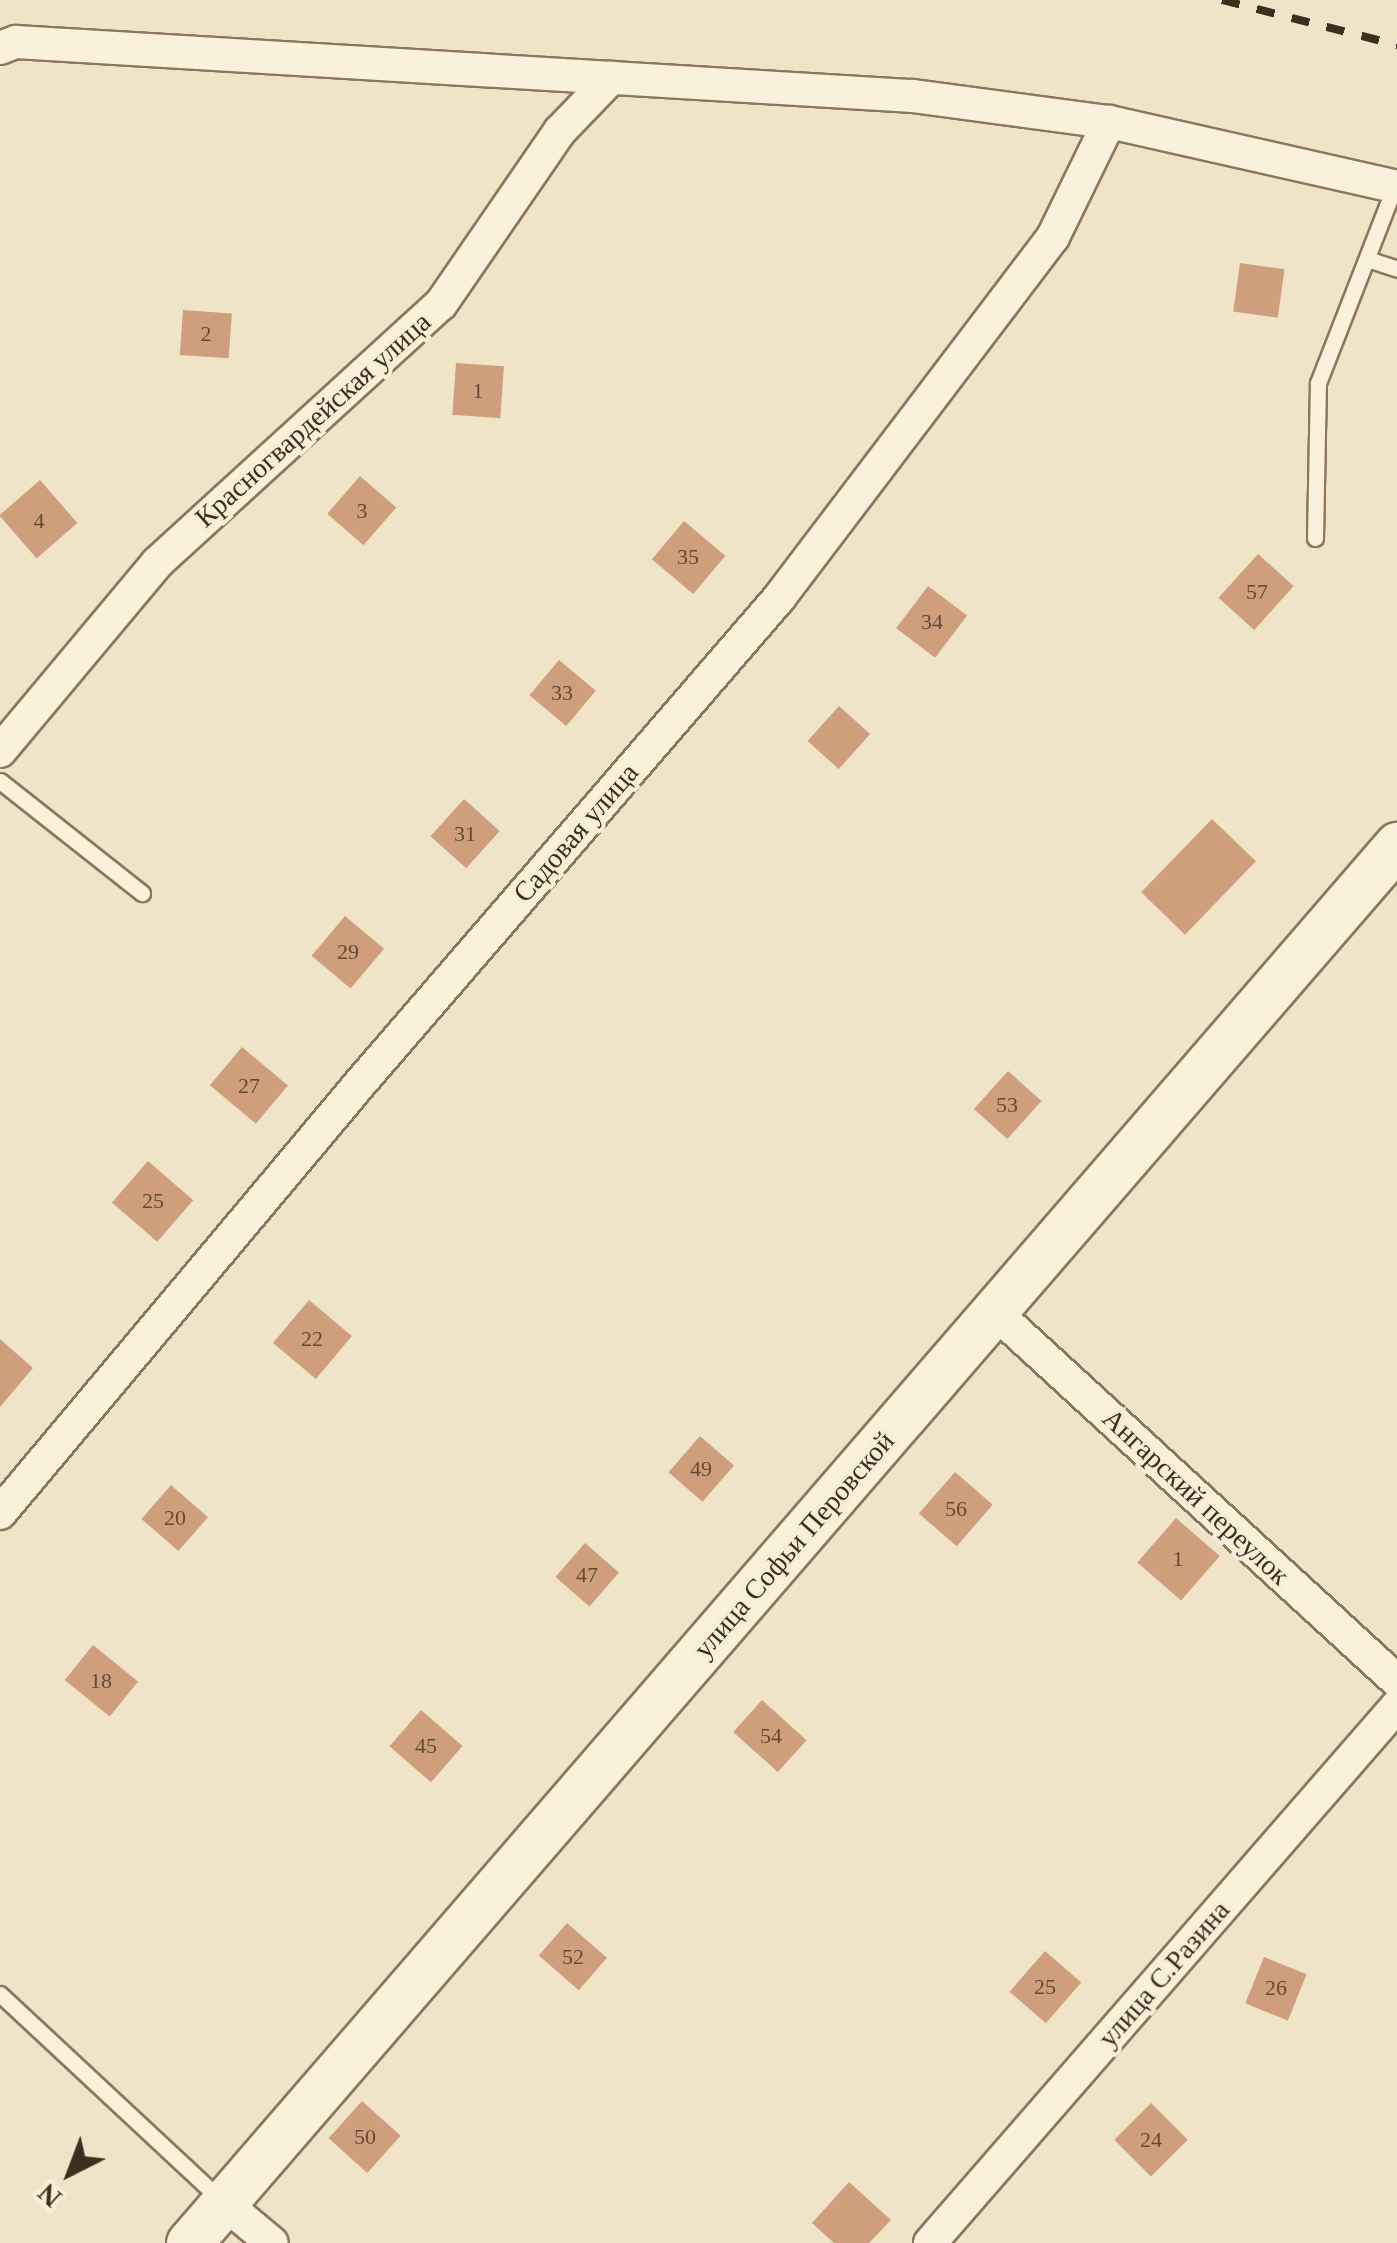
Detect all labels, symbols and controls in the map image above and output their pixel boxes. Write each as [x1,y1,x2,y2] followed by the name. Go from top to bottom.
[188,305,438,535] street label: Красногвардейская улица
[200,321,212,347] house number: 2
[472,378,483,404] house number: 1
[357,498,368,524] house number: 3
[34,508,44,534] house number: 4
[677,544,699,570] house number: 35
[1246,579,1268,605] house number: 57
[921,609,943,635] house number: 34
[551,680,573,706] house number: 33
[506,756,646,910] street label: Садовая улица
[454,821,476,847] house number: 31
[337,939,359,965] house number: 29
[238,1073,260,1099] house number: 27
[996,1092,1018,1118] house number: 53
[142,1188,164,1214] house number: 25
[301,1326,323,1352] house number: 22
[1095,1402,1297,1592] street label: Ангарский переулок
[687,1425,901,1665] street label: улица Софьи Перовской
[690,1456,712,1482] house number: 49
[945,1496,967,1522] house number: 56
[164,1505,186,1531] house number: 20
[1172,1546,1184,1572] house number: 1
[576,1562,598,1588] house number: 47
[90,1668,112,1694] house number: 18
[760,1723,782,1749] house number: 54
[415,1733,437,1759] house number: 45
[1091,1894,1237,2054] street label: улица С.Разина
[562,1944,584,1970] house number: 52
[1034,1974,1056,2000] house number: 25
[1265,1975,1287,2001] house number: 26
[20,2123,120,2223] north arrow
[354,2124,376,2150] house number: 50
[1140,2127,1162,2153] house number: 24
[32,2177,67,2214] text: N

